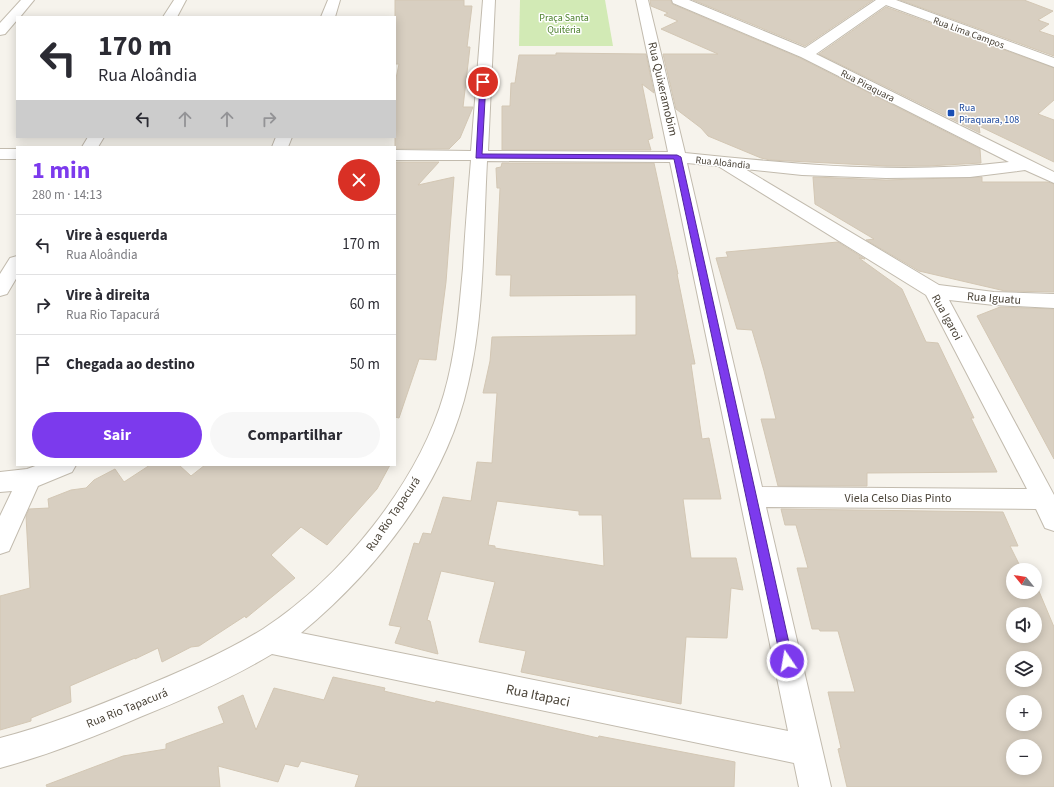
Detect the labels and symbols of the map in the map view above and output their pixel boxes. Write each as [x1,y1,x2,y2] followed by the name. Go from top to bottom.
[539,11,589,37] park label: Praça Santa Quitéria
[931,14,1006,52] street label: Rua Lima Campos
[643,40,682,138] street label: Rua Quixeramobim
[466,65,500,99] pin
[838,66,897,105] street label: Rua Piraquara
[959,101,1019,127] place label: Rua Piraquara, 108
[946,108,956,118] marker: Rua Piraquara, 108
[695,153,751,173] street label: Rua Aloândia
[966,288,1022,309] street label: Rua Iguatu
[927,291,966,343] street label: Rua Igaroi
[362,474,425,555] street label: Rua Rio Tapacurá
[845,490,951,507] street label: Viela Celso Dias Pinto
[1006,563,1042,599] north arrow
[766,640,808,682] position arrow
[504,679,572,713] street label: Rua Itapaci
[84,684,171,733] street label: Rua Rio Tapacurá

